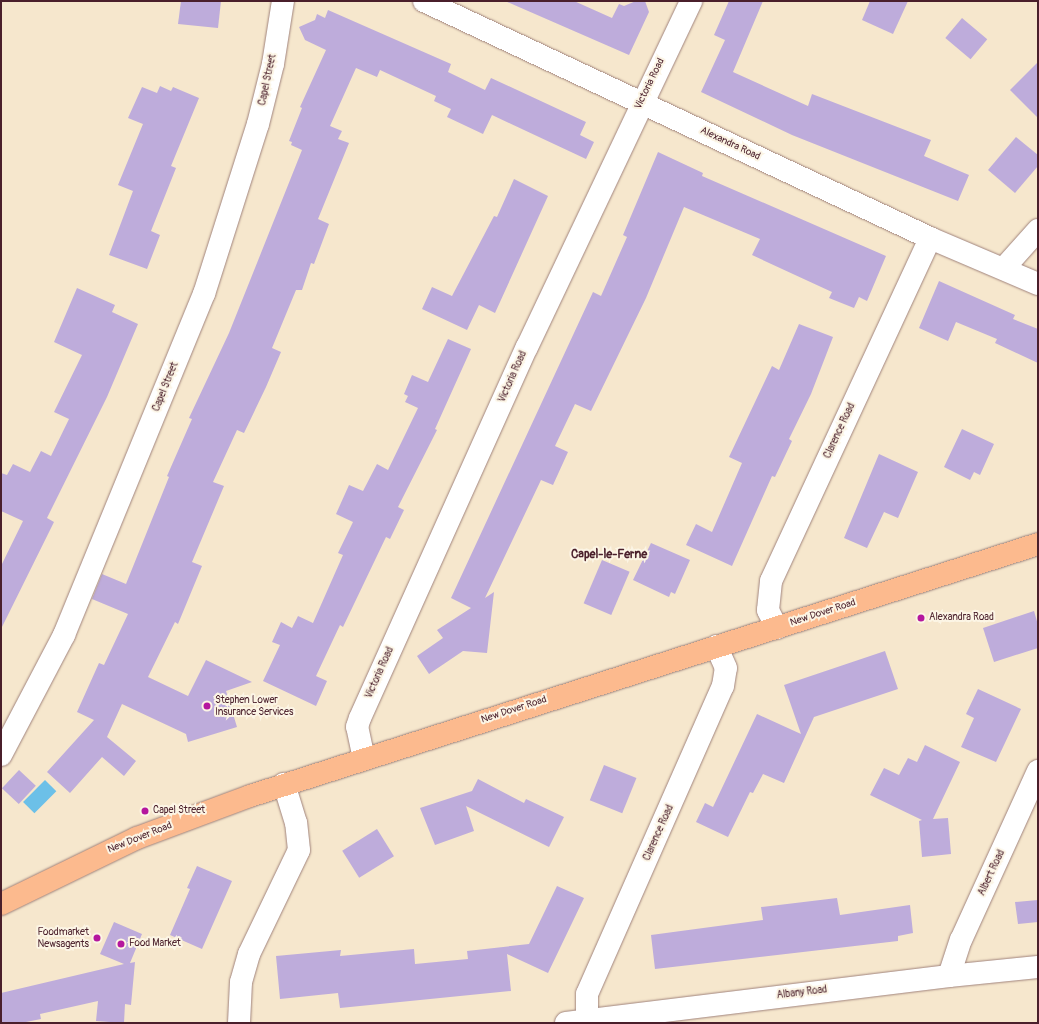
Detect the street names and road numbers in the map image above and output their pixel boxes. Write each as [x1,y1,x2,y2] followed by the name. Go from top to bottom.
[257,53,279,107] street label: Capel Street
[633,57,667,111] street label: Victoria Road
[698,125,762,163] street label: Alexandra Road
[496,349,530,405] street label: Victoria Road
[151,361,181,413] street label: Capel Street
[822,401,858,461] street label: Clarence Road
[789,597,857,629] street label: New Dover Road
[363,645,397,701] street label: Victoria Road
[480,694,548,726] street label: New Dover Road
[641,803,677,863] street label: Clarence Road
[106,820,174,856] street label: New Dover Road
[976,848,1008,898] street label: Albert Road
[776,984,828,1002] street label: Albany Road

